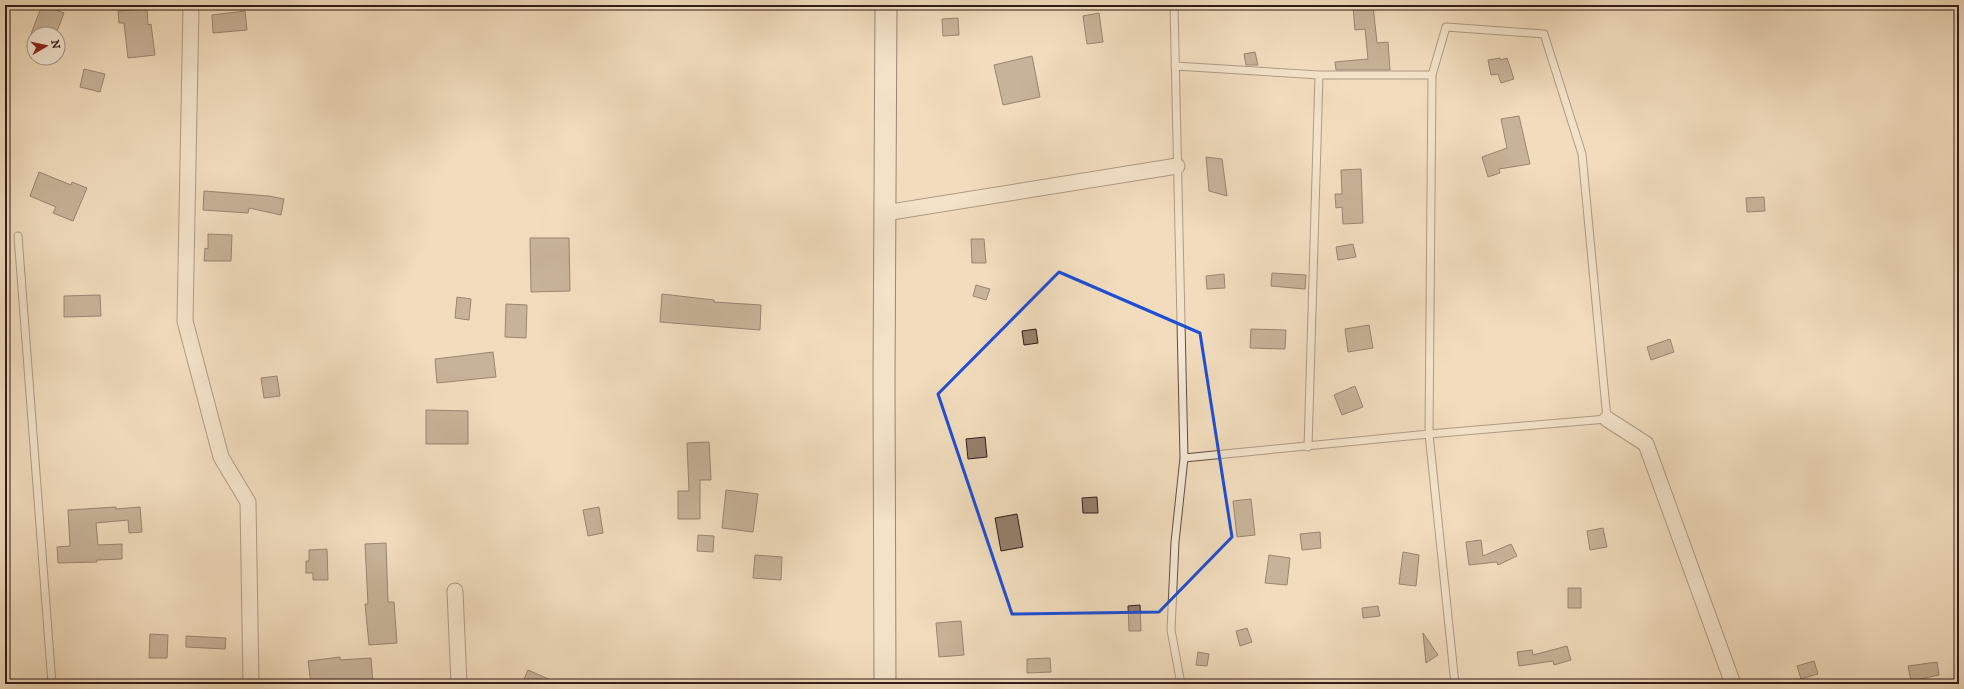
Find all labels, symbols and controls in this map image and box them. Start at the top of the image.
north arrow [26,26,66,66]
text: N [47,39,63,50]

